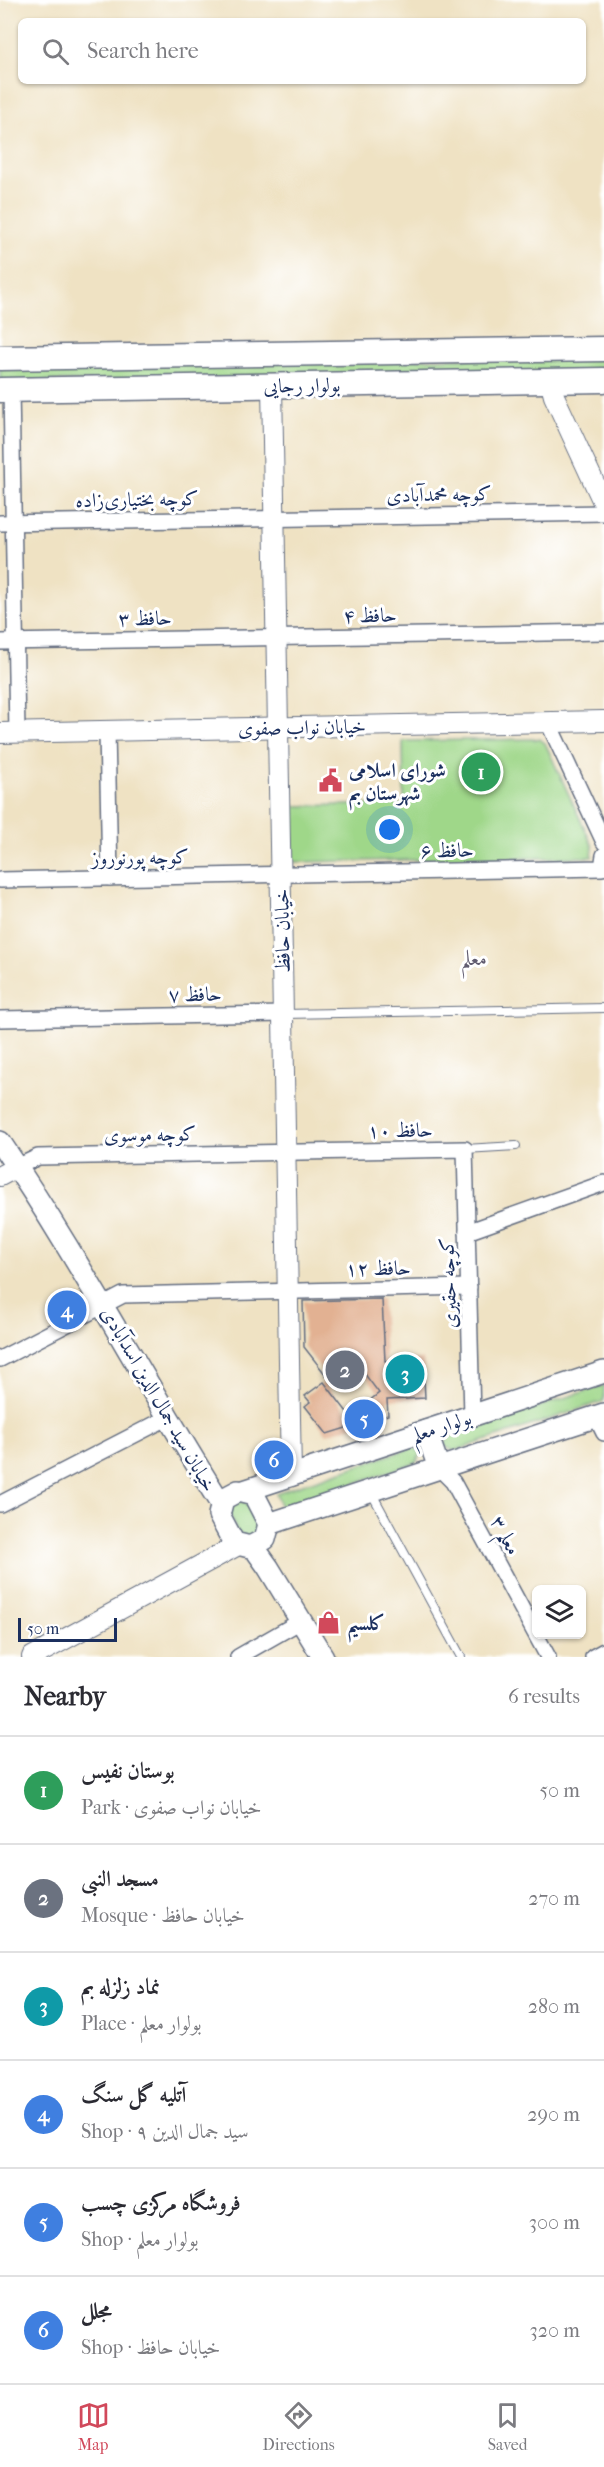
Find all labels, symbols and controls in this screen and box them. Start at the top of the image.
search box [18,18,586,84]
icon: search [39,35,72,68]
text: Search here [87,38,199,64]
street label: بولوار رجایی [263,373,341,400]
street label: کوچه محمدآبادی [386,481,492,509]
street label: کوچه بختیاری‌زاده [75,487,199,514]
street label: حافظ ۴ [343,604,397,627]
street label: حافظ ۳ [118,607,172,630]
street label: خیابان نواب صفوی [238,715,366,741]
pin: 1 [462,750,500,794]
place label: شورای اسلامی شهرستان بم [348,759,446,811]
public building icon: شورای اسلامی شهرستان بم [318,768,344,794]
your location [375,815,404,844]
street label: حافظ ۶ [420,839,474,862]
street label: کوچه پورنوروز [89,845,189,873]
street label: خیابان حافظ [270,889,295,973]
district label: معلم [461,946,487,979]
street label: حافظ ۷ [168,983,222,1006]
street label: حافظ ۱۰ [367,1118,433,1143]
street label: کوچه موسوی [104,1122,196,1149]
street label: کوچه حقیری [435,1237,464,1329]
street label: حافظ ۱۲ [345,1256,411,1281]
pin: 4 [48,1288,86,1332]
street label: خیابان سید جمال الدین اسدآبادی [96,1302,222,1496]
pin: 2 [326,1348,364,1392]
pin: 3 [386,1352,424,1396]
pin: 5 [344,1396,384,1442]
street label: بولوار معلم [408,1406,477,1456]
pin: 6 [254,1438,294,1482]
street label: معلم ۳ [478,1512,525,1563]
map controls [532,1585,586,1639]
button: layers [532,1585,586,1639]
shop icon: کلسیم [316,1610,342,1636]
place label: کلسیم [347,1612,385,1643]
scale bar [18,1615,117,1642]
text: 50 m [27,1619,59,1638]
text: Nearby [24,1681,106,1712]
text: 6 results [508,1685,580,1708]
text: بوستان نفیس [81,1758,175,1784]
text: 1 [40,1779,47,1802]
text: 50 m [539,1779,580,1802]
text: Park · خیابان نواب صفوی [81,1796,262,1819]
text: مسجد النبی [81,1866,159,1892]
text: 2 [38,1887,49,1910]
text: 270 m [528,1887,580,1910]
text: Mosque · خیابان حافظ [81,1904,245,1927]
text: نماد زلزله بم [81,1974,160,2000]
text: 3 [39,1995,48,2018]
text: 280 m [528,1995,580,2018]
text: Place · بولوار معلم [81,2012,202,2035]
text: آتلیه گل سنگ [81,2082,186,2108]
text: 4 [38,2103,49,2126]
text: 290 m [527,2103,580,2126]
text: Shop · سید جمال الدین ۹ [81,2120,249,2143]
text: فروشگاه مرکزی چسب [81,2190,241,2216]
text: 5 [39,2211,48,2234]
text: 300 m [529,2211,580,2234]
text: Shop · بولوار معلم [81,2228,199,2251]
text: مجلل [81,2298,112,2324]
text: 6 [38,2319,49,2342]
text: 320 m [530,2319,580,2342]
text: Shop · خیابان حافظ [81,2336,220,2359]
tab: Map [77,2399,110,2454]
tab: Directions [263,2399,335,2454]
tab: Saved [488,2399,527,2454]

